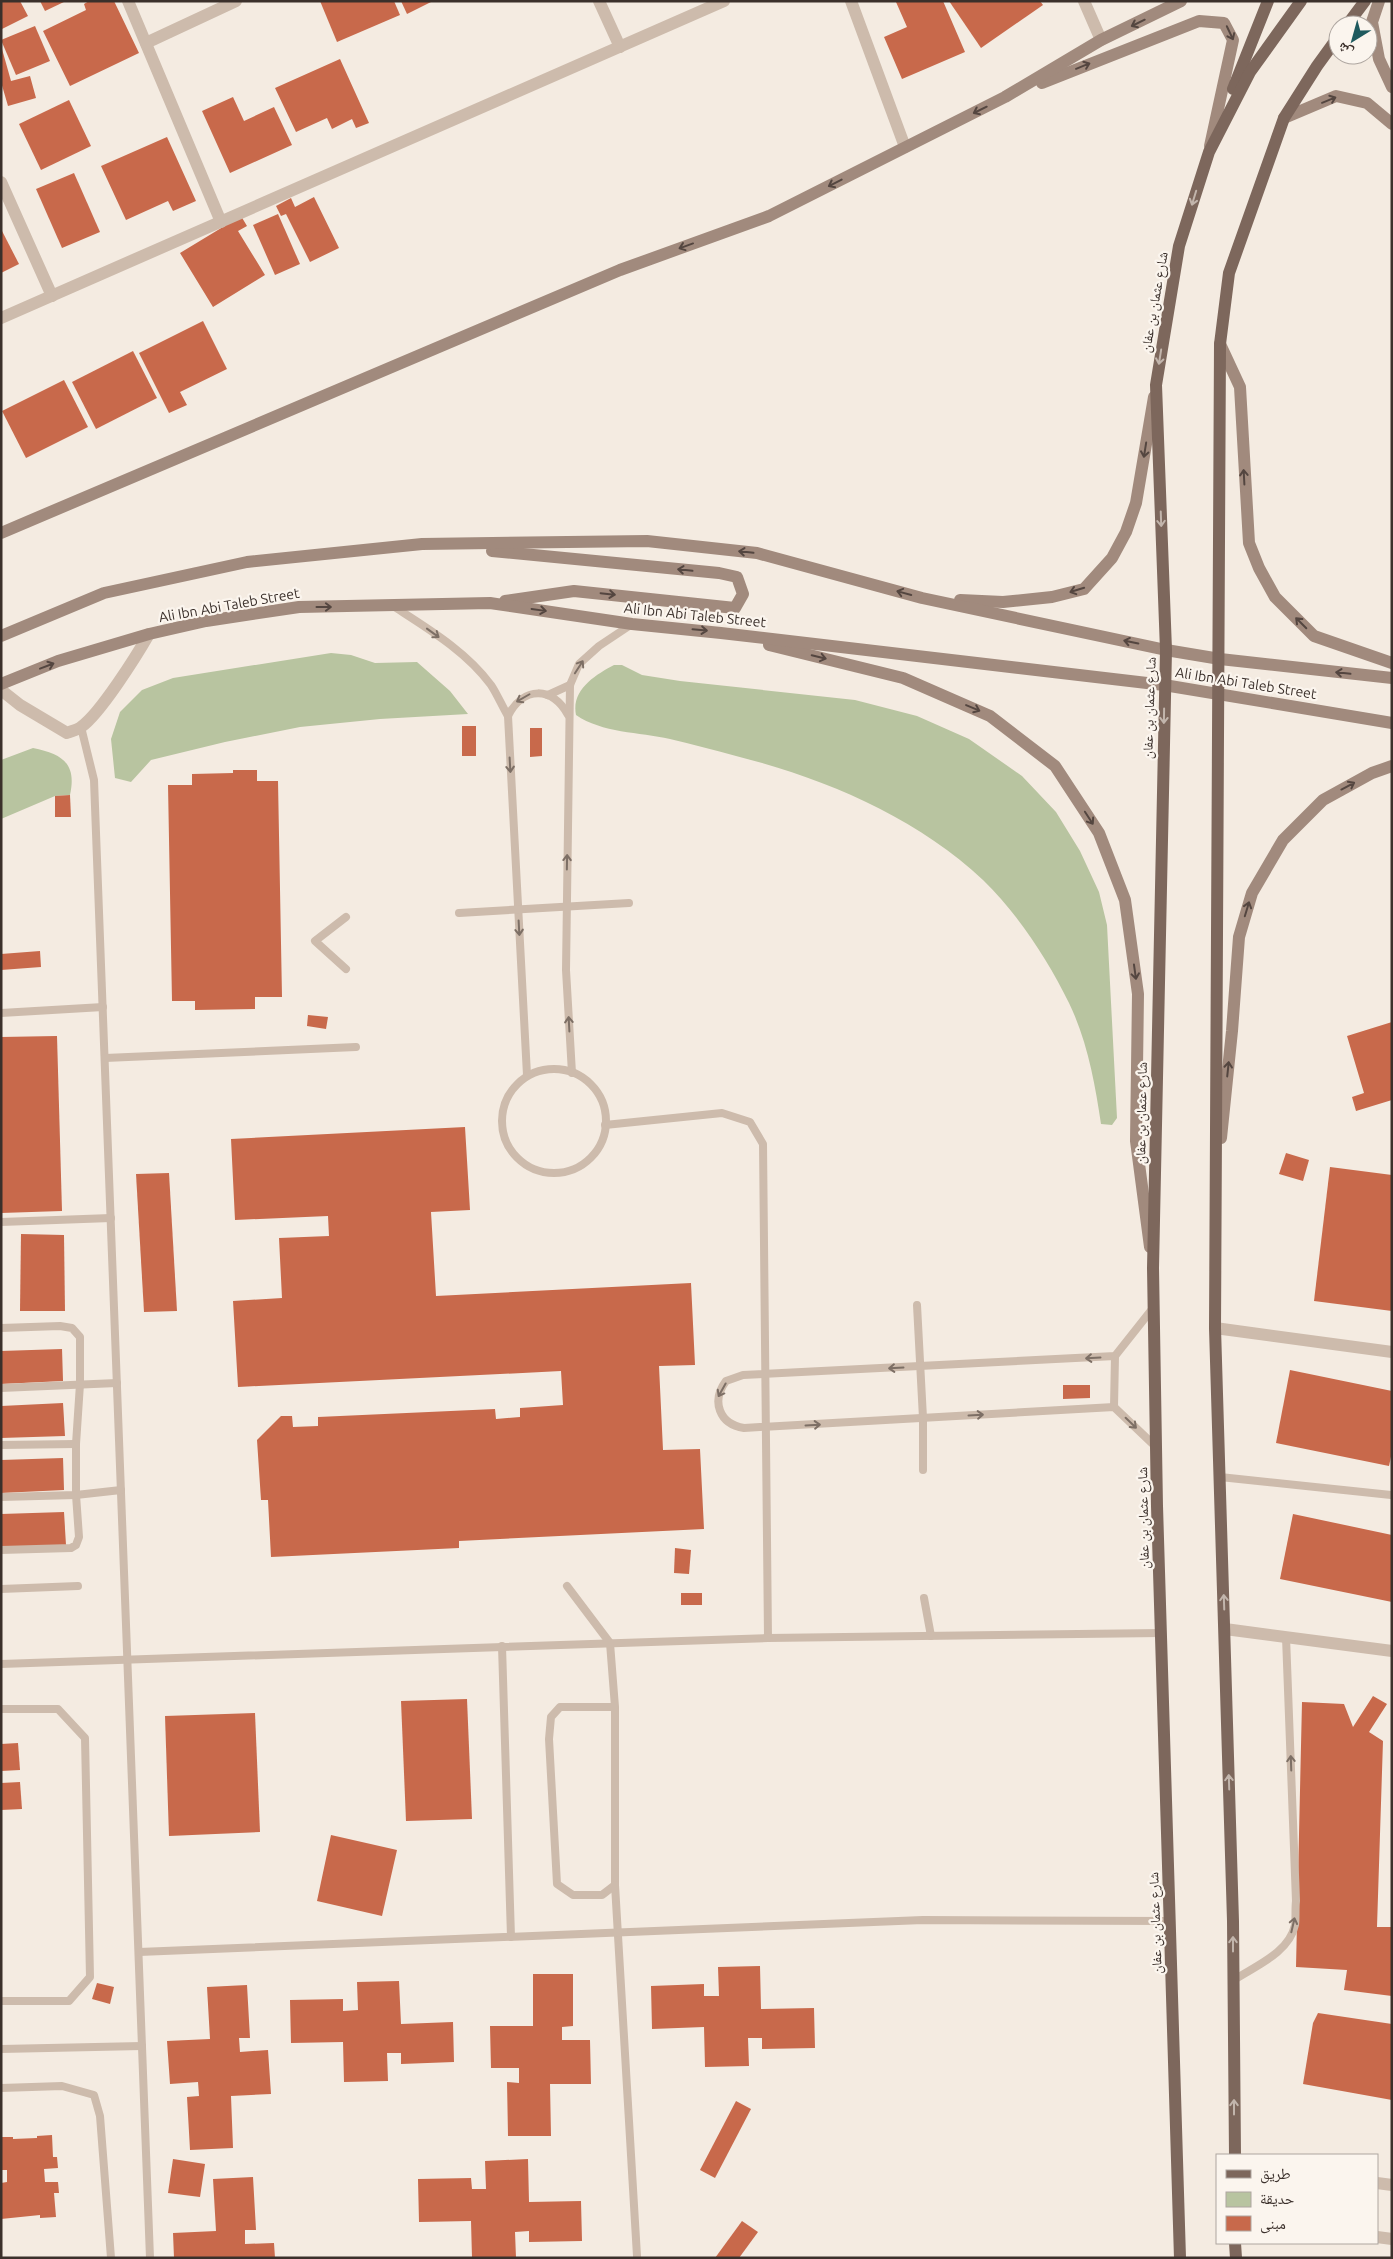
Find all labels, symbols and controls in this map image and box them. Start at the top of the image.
north arrow [1328,15,1378,65]
one-way arrow [1130,18,1145,28]
one-way arrow [1225,25,1235,40]
text: ش [1334,39,1357,61]
one-way arrow [1075,61,1090,71]
one-way arrow [1321,94,1336,104]
one-way arrow [973,106,988,115]
one-way arrow [828,179,843,188]
one-way arrow [1189,190,1198,206]
one-way arrow [679,242,694,251]
street label: شارع عثمان بن عفان [1137,250,1173,354]
one-way arrow [1155,349,1165,365]
one-way arrow [1139,442,1149,458]
one-way arrow [1240,469,1249,485]
one-way arrow [1156,510,1166,527]
one-way arrow [739,547,755,557]
one-way arrow [677,565,693,575]
street label: Ali Ibn Abi Taleb Street [157,585,301,625]
one-way arrow [1070,586,1085,595]
one-way arrow [896,588,912,597]
one-way arrow [600,589,616,599]
street label: Ali Ibn Abi Taleb Street [623,600,767,630]
one-way arrow [316,602,332,612]
one-way arrow [530,606,546,616]
one-way arrow [1295,617,1307,629]
one-way arrow [691,626,707,635]
one-way arrow [426,628,440,638]
one-way arrow [1123,637,1139,647]
one-way arrow [811,653,827,662]
street label: شارع عثمان بن عفان [1139,657,1161,759]
one-way arrow [574,660,584,674]
one-way arrow [38,661,54,670]
street label: Ali Ibn Abi Taleb Street [1174,664,1318,702]
one-way arrow [1336,668,1352,678]
one-way arrow [516,694,530,704]
one-way arrow [965,704,980,714]
one-way arrow [1159,708,1169,724]
one-way arrow [506,757,515,773]
one-way arrow [1340,781,1355,791]
one-way arrow [1084,810,1094,824]
one-way arrow [563,854,572,870]
one-way arrow [1243,901,1253,917]
one-way arrow [514,919,524,935]
one-way arrow [1130,963,1140,979]
one-way arrow [565,1017,574,1033]
street label: شارع عثمان بن عفان [1132,1062,1152,1164]
one-way arrow [1223,1062,1233,1078]
one-way arrow [1086,1353,1102,1362]
one-way arrow [888,1364,904,1373]
one-way arrow [717,1382,727,1397]
one-way arrow [967,1410,983,1419]
one-way arrow [1125,1417,1137,1430]
one-way arrow [805,1420,821,1429]
street label: شارع عثمان بن عفان [1134,1467,1154,1569]
one-way arrow [1219,1594,1229,1610]
one-way arrow [1287,1756,1296,1772]
one-way arrow [1225,1774,1234,1790]
street label: شارع عثمان بن عفان [1145,1872,1167,1974]
one-way arrow [1289,1918,1298,1934]
one-way arrow [1228,1936,1238,1952]
one-way arrow [1230,2099,1239,2115]
legend [1216,2154,1378,2244]
text: طريق [1260,2165,1291,2184]
text: حديقة [1260,2190,1295,2207]
text: مبنى [1260,2215,1286,2234]

